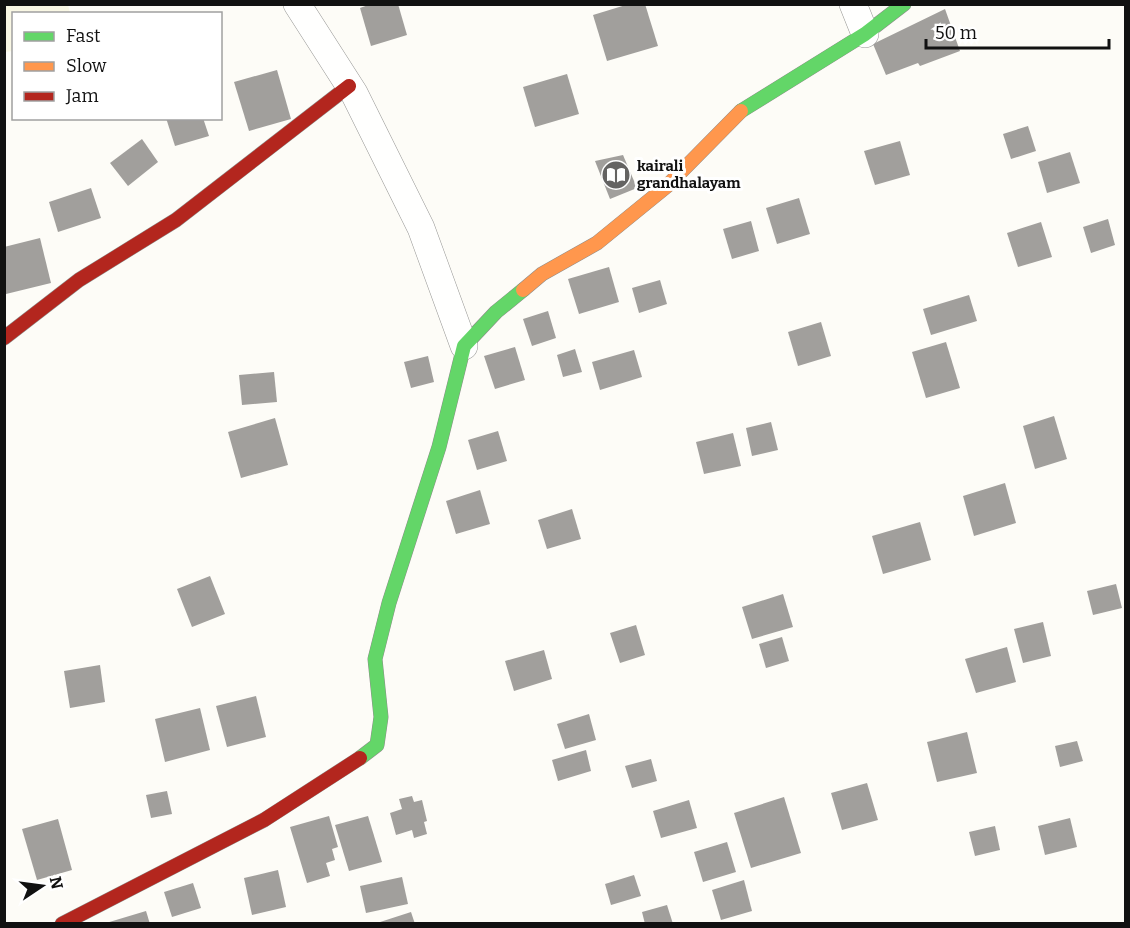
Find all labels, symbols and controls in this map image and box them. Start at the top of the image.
legend [12,12,222,120]
scale bar [926,12,1109,50]
text: 50 m [935,22,977,44]
text: Fast [66,25,101,47]
text: Slow [66,55,107,77]
text: Jam [65,85,99,107]
place label: kairali grandhalayam [637,157,741,192]
library icon: kairali grandhalayam [600,159,632,191]
north arrow [12,856,72,916]
text: N [45,875,67,891]

